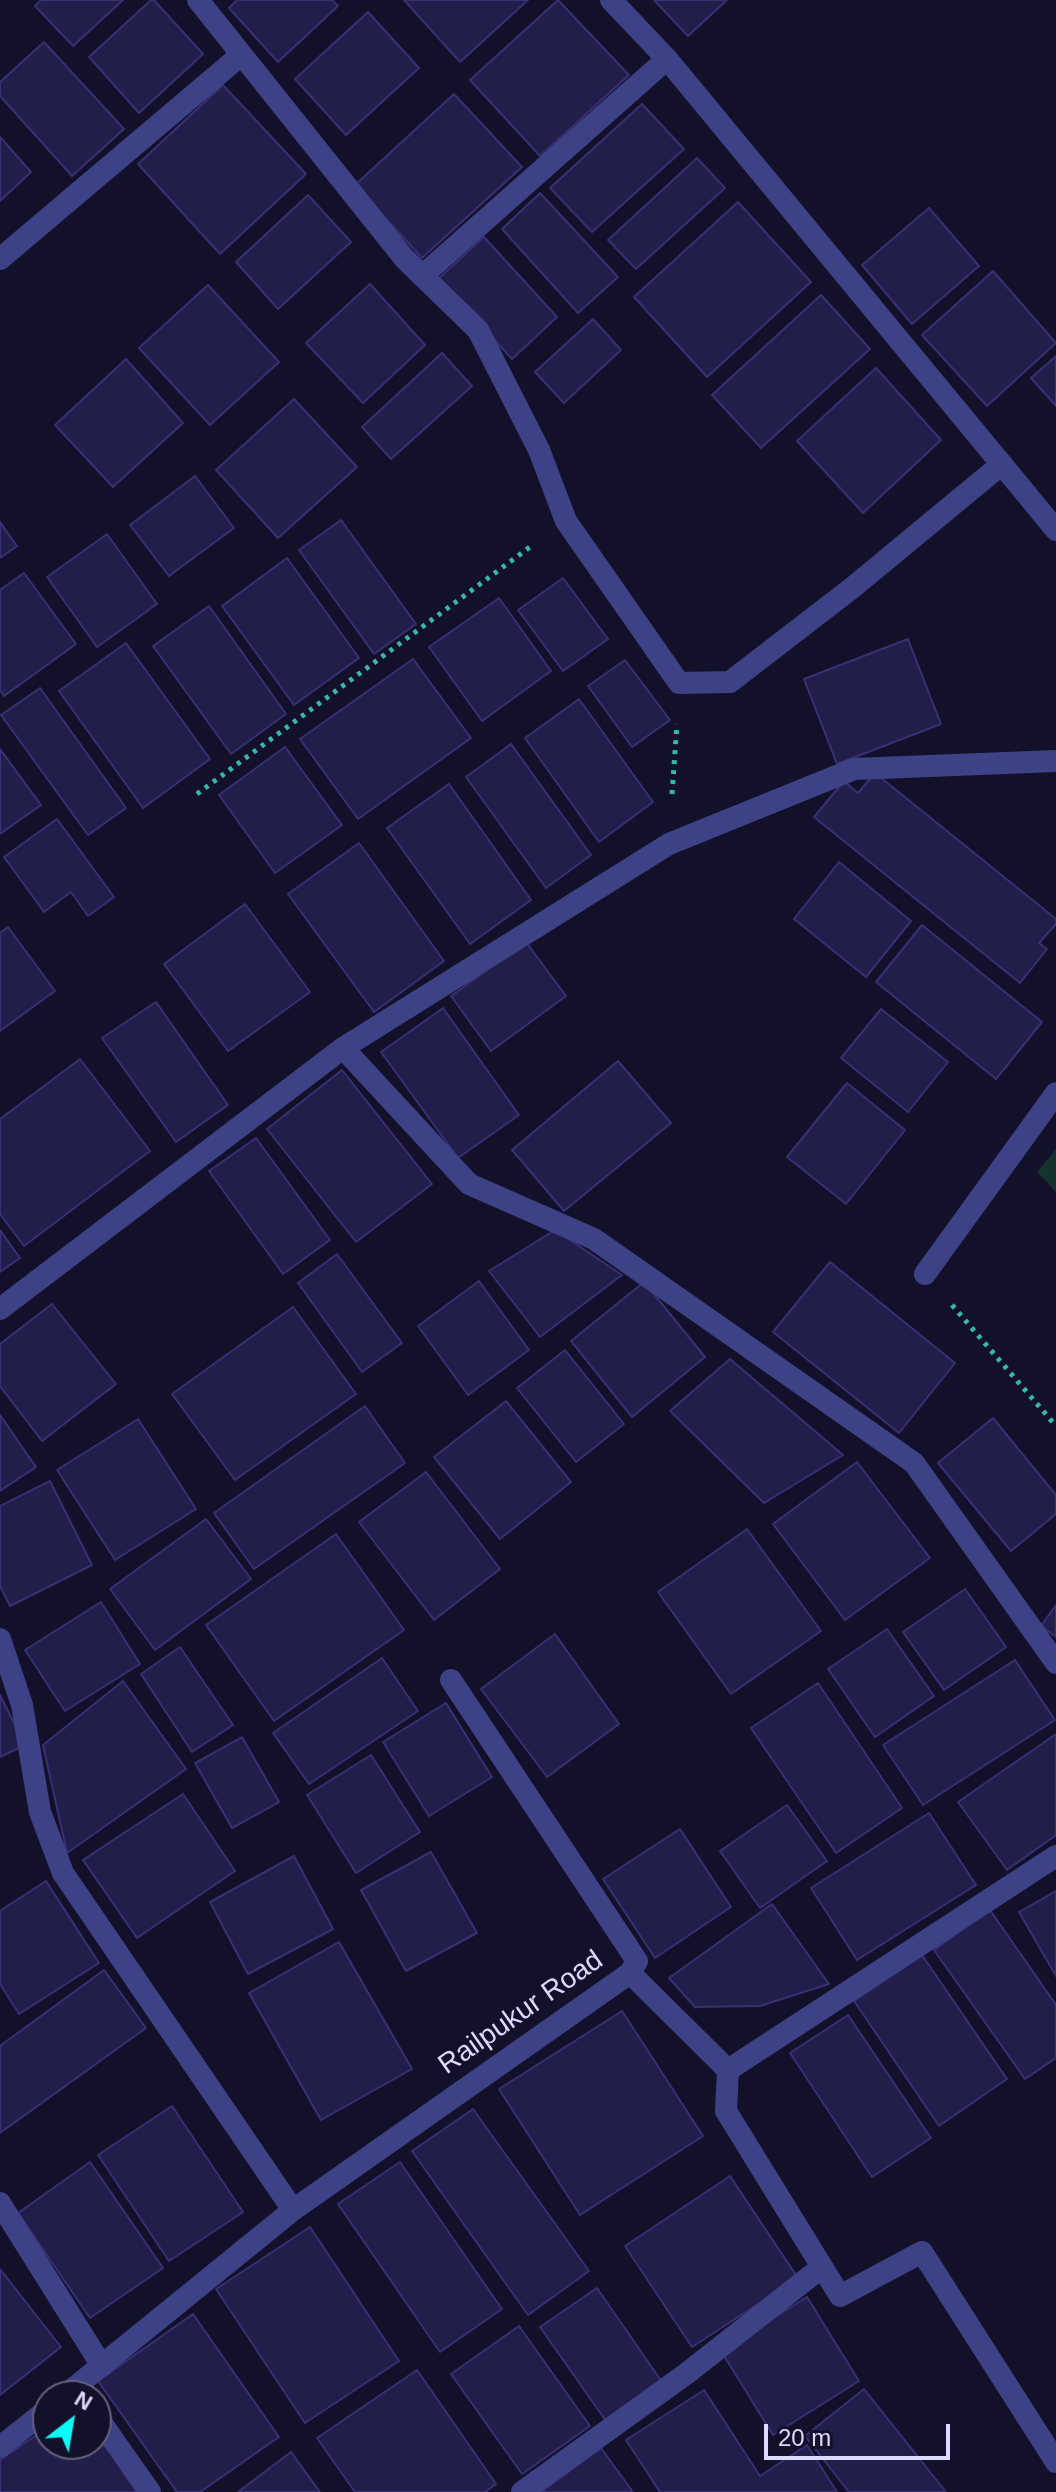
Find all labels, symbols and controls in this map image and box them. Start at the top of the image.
street label: Railpukur Road [432,1944,610,2082]
north arrow [32,2380,112,2460]
text: N [70,2386,97,2416]
scale bar [768,2408,954,2458]
text: 20 m [778,2424,831,2451]

